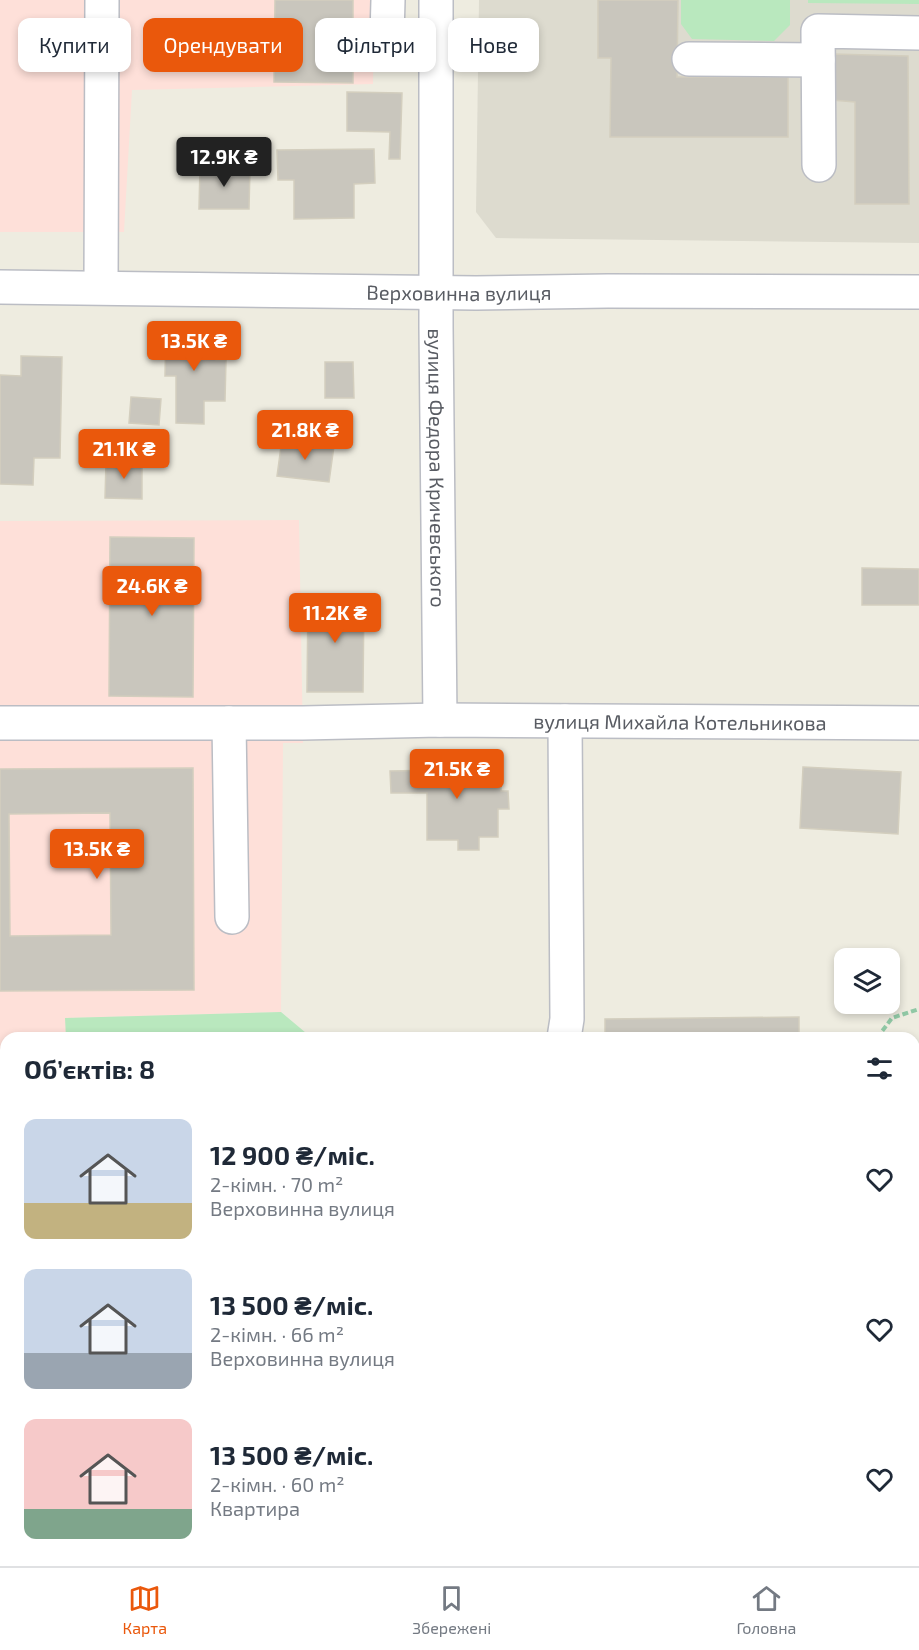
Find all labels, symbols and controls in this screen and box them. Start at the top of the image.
chip: Купити [18,18,131,72]
chip: Орендувати [143,18,303,72]
chip: Фільтри [315,18,436,72]
chip: Нове [448,18,539,72]
pin: 12.9K ₴ [169,137,279,188]
text: 12.9K ₴ [190,144,258,168]
street label: Верховинна вулиця [366,280,552,306]
pin: 13.5K ₴ [139,321,249,372]
text: 13.5K ₴ [161,328,227,352]
street label: вулиця Федора Кричевського [423,328,451,608]
pin: 21.8K ₴ [250,410,360,461]
text: 21.8K ₴ [271,417,339,441]
pin: 21.1K ₴ [69,429,179,480]
text: 21.1K ₴ [92,436,156,460]
pin: 24.6K ₴ [97,566,207,617]
text: 24.6K ₴ [116,573,188,597]
pin: 11.2K ₴ [280,593,390,644]
text: 11.2K ₴ [303,600,367,624]
street label: вулиця Михайла Котельникова [533,709,827,734]
pin: 21.5K ₴ [402,749,512,800]
text: 21.5K ₴ [424,756,490,780]
pin: 13.5K ₴ [42,829,152,880]
text: 13.5K ₴ [64,836,130,860]
map controls [834,948,900,1014]
button: layers [834,948,900,1014]
icon: filters [863,1052,896,1085]
text: Об’єктів: 8 [24,1053,155,1084]
text: 12 900 ₴/міс. [210,1139,375,1170]
icon: home [72,1143,144,1215]
icon: heart [863,1163,896,1196]
text: 2-кімн. · 70 m² [210,1172,343,1196]
text: Верховинна вулиця [210,1196,395,1220]
text: 13 500 ₴/міс. [210,1289,373,1320]
icon: home [72,1293,144,1365]
icon: heart [863,1313,896,1346]
text: 2-кімн. · 66 m² [210,1322,344,1346]
text: Верховинна вулиця [210,1346,395,1370]
text: 13 500 ₴/міс. [210,1439,373,1470]
icon: home [72,1443,144,1515]
icon: heart [863,1463,896,1496]
text: 2-кімн. · 60 m² [210,1472,345,1496]
text: Квартира [210,1496,300,1520]
tab: Карта [123,1582,167,1637]
tab: Збережені [412,1582,491,1637]
tab: Головна [736,1582,796,1637]

